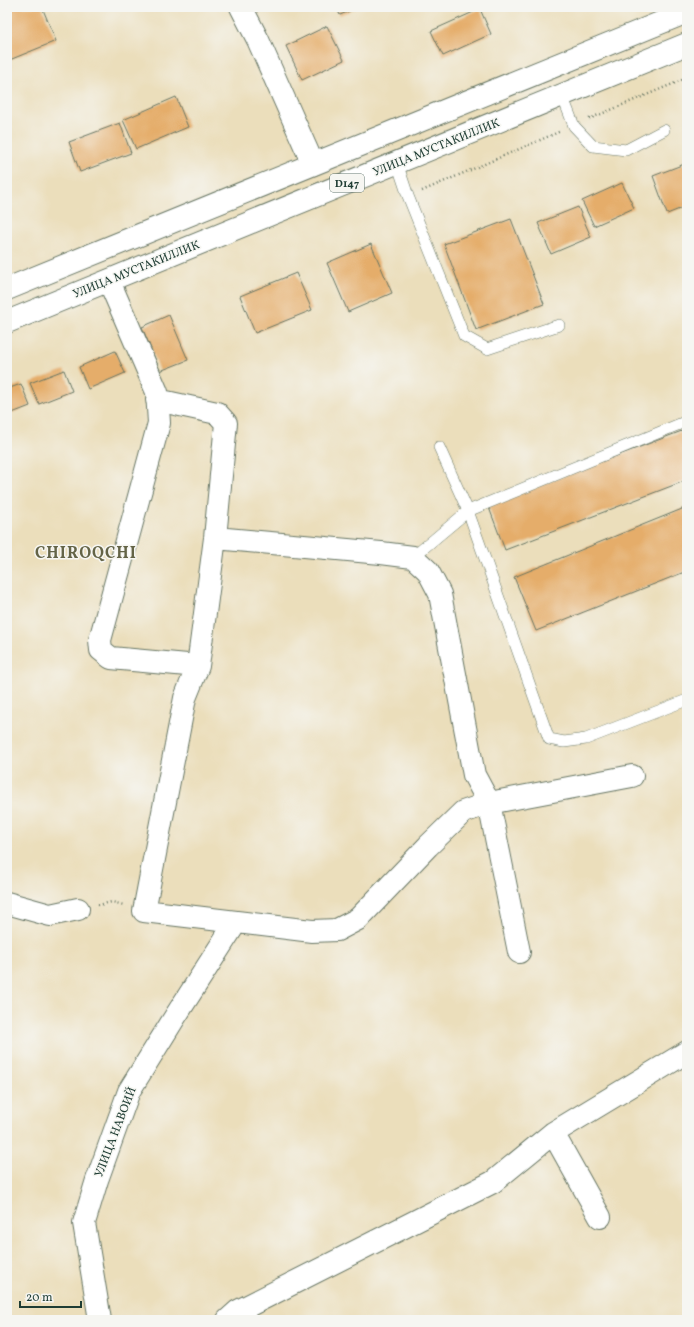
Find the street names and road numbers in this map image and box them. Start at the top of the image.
street label: УЛИЦА МУСТАКИЛЛИК [371,115,502,181]
road number: D147 [330,174,364,192]
street label: УЛИЦА МУСТАКИЛЛИК [71,237,202,303]
street label: УЛИЦА НАВОИЙ [90,1084,141,1180]

